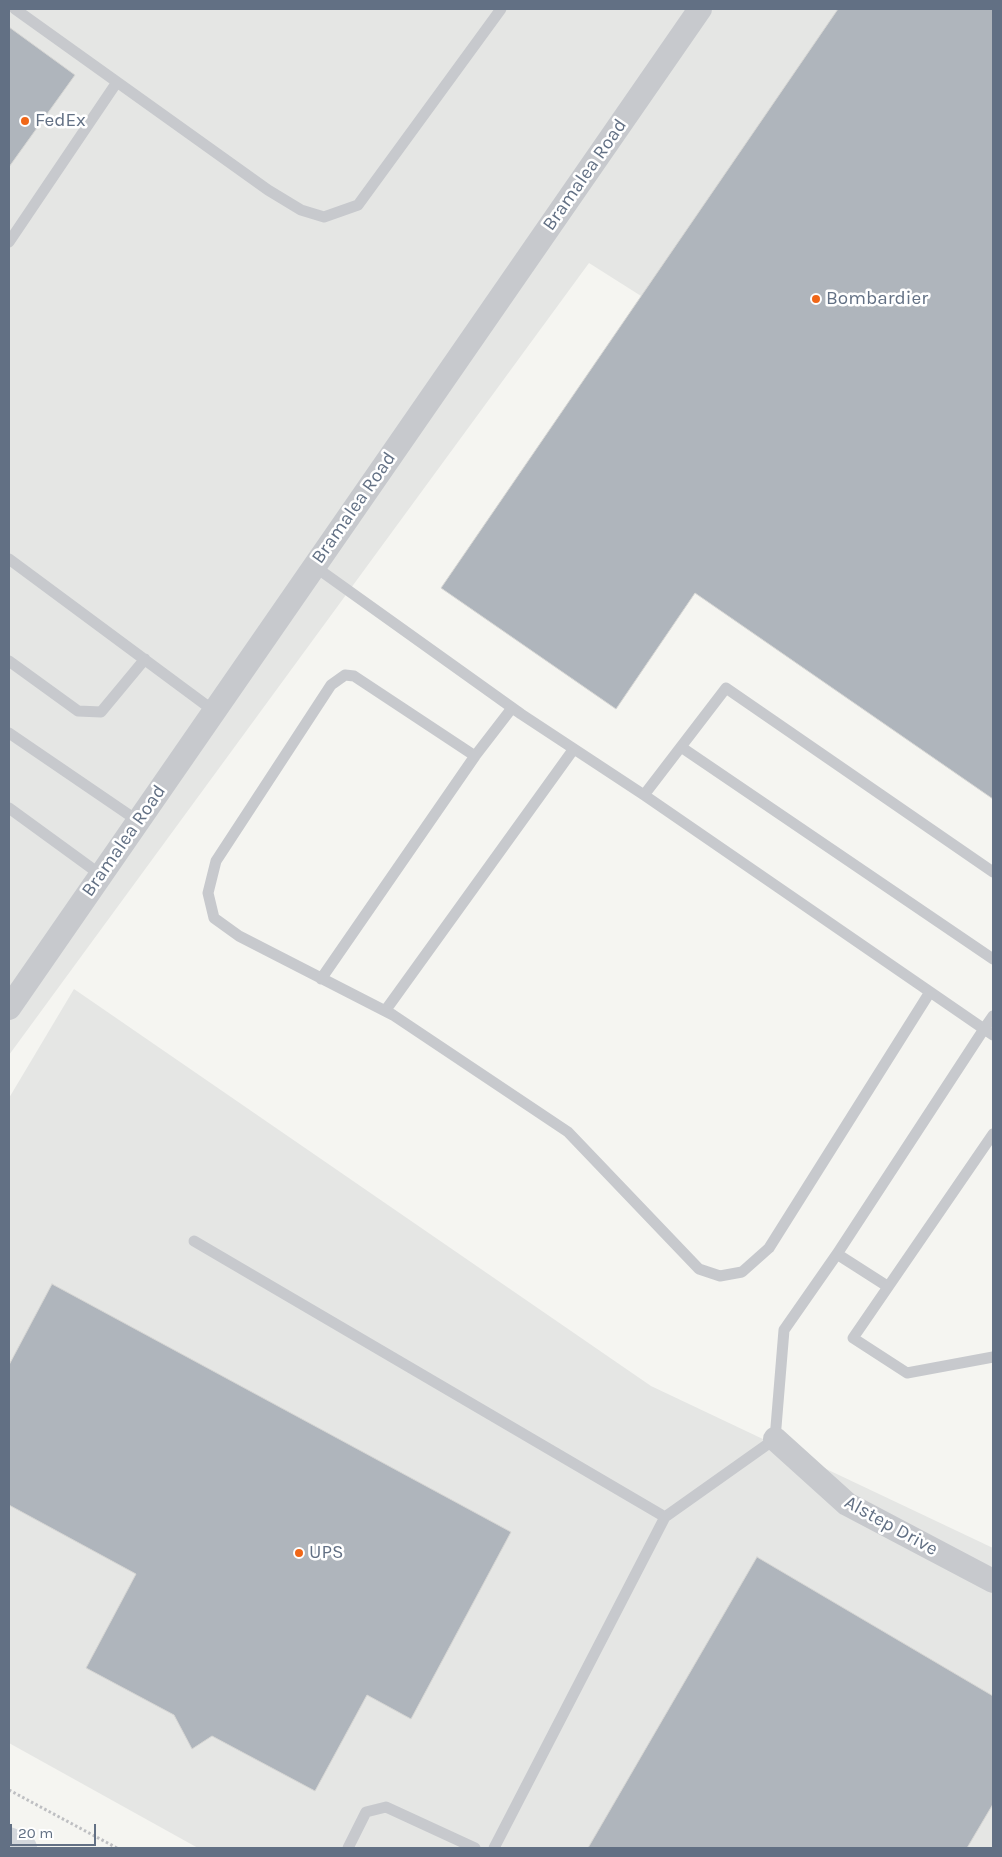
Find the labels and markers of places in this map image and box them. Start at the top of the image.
place label: FedEx [35,110,86,132]
marker: FedEx [19,115,31,127]
place label: Bombardier [826,288,928,310]
marker: Bombardier [810,293,822,305]
place label: UPS [309,1542,343,1564]
marker: UPS [293,1547,305,1559]

